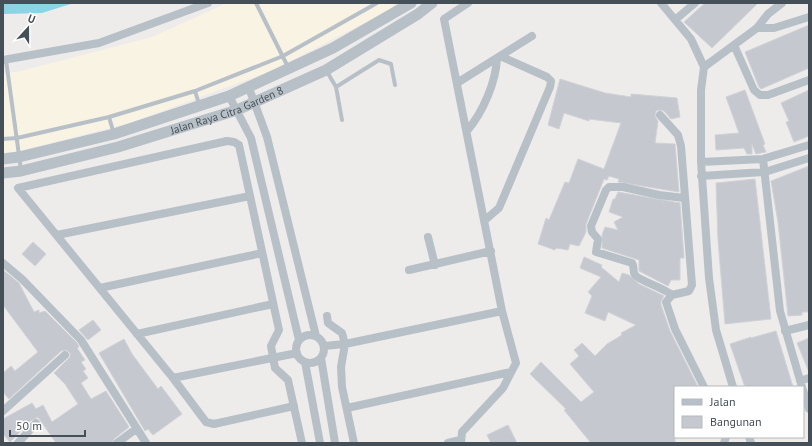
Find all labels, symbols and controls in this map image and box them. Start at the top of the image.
north arrow [8,8,48,48]
text: U [26,11,37,26]
street label: Jalan Raya Citra Garden 8 [168,83,285,138]
legend [674,386,804,438]
text: Jalan [709,394,735,409]
scale bar [10,412,85,438]
text: Bangunan [710,414,762,429]
text: 50 m [16,418,42,433]

